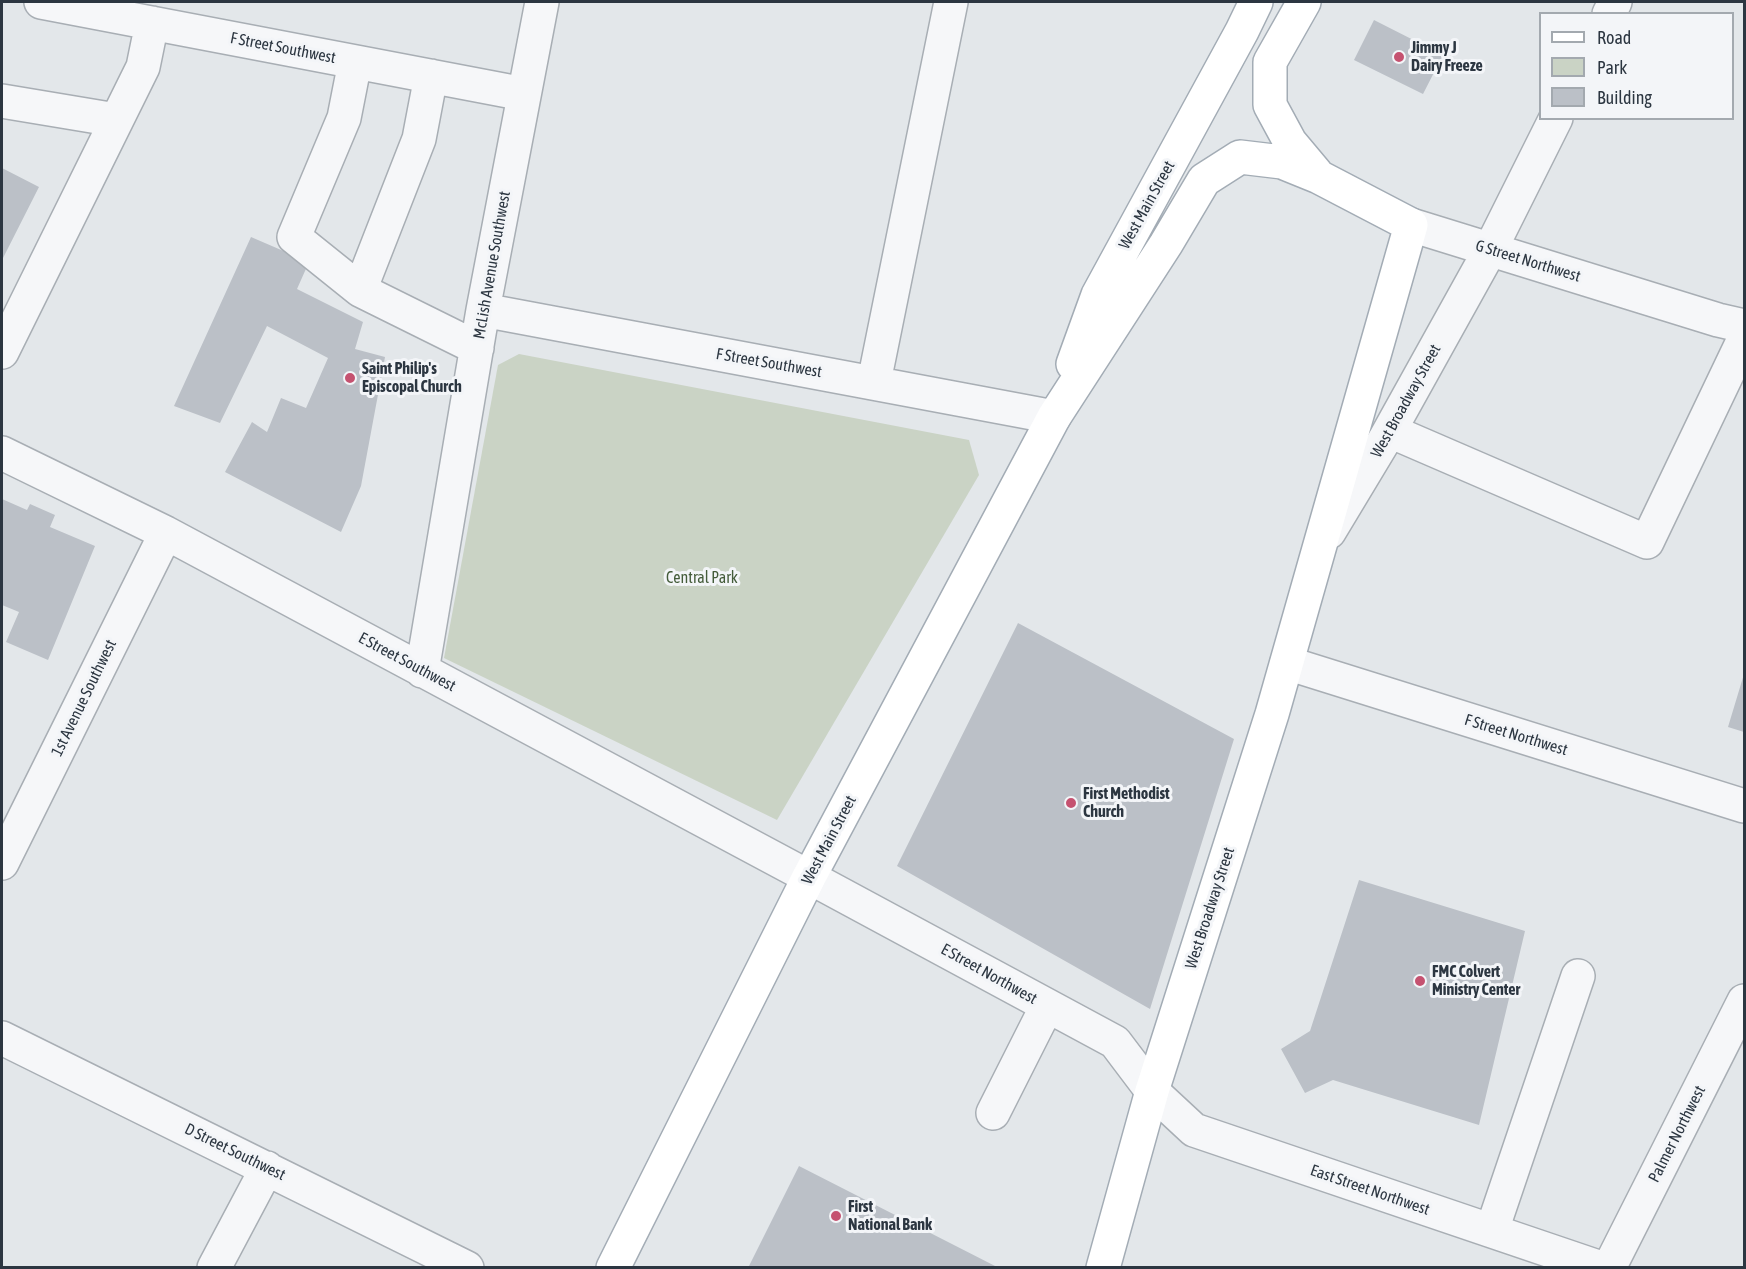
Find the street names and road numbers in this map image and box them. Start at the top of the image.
street label: F Street Southwest [229,28,337,68]
street label: West Main Street [1115,158,1179,252]
street label: McLish Avenue Southwest [470,190,514,340]
street label: G Street Northwest [1473,236,1583,286]
street label: West Broadway Street [1367,341,1445,461]
street label: F Street Southwest [715,344,823,382]
street label: E Street Southwest [355,628,459,696]
street label: 1st Avenue Southwest [47,636,121,760]
street label: F Street Northwest [1462,710,1570,760]
street label: West Main Street [798,792,860,888]
street label: West Broadway Street [1181,845,1239,971]
street label: E Street Northwest [938,940,1040,1008]
street label: Palmer Northwest [1644,1083,1710,1185]
street label: D Street Southwest [181,1119,289,1185]
street label: East Street Northwest [1308,1161,1432,1219]

